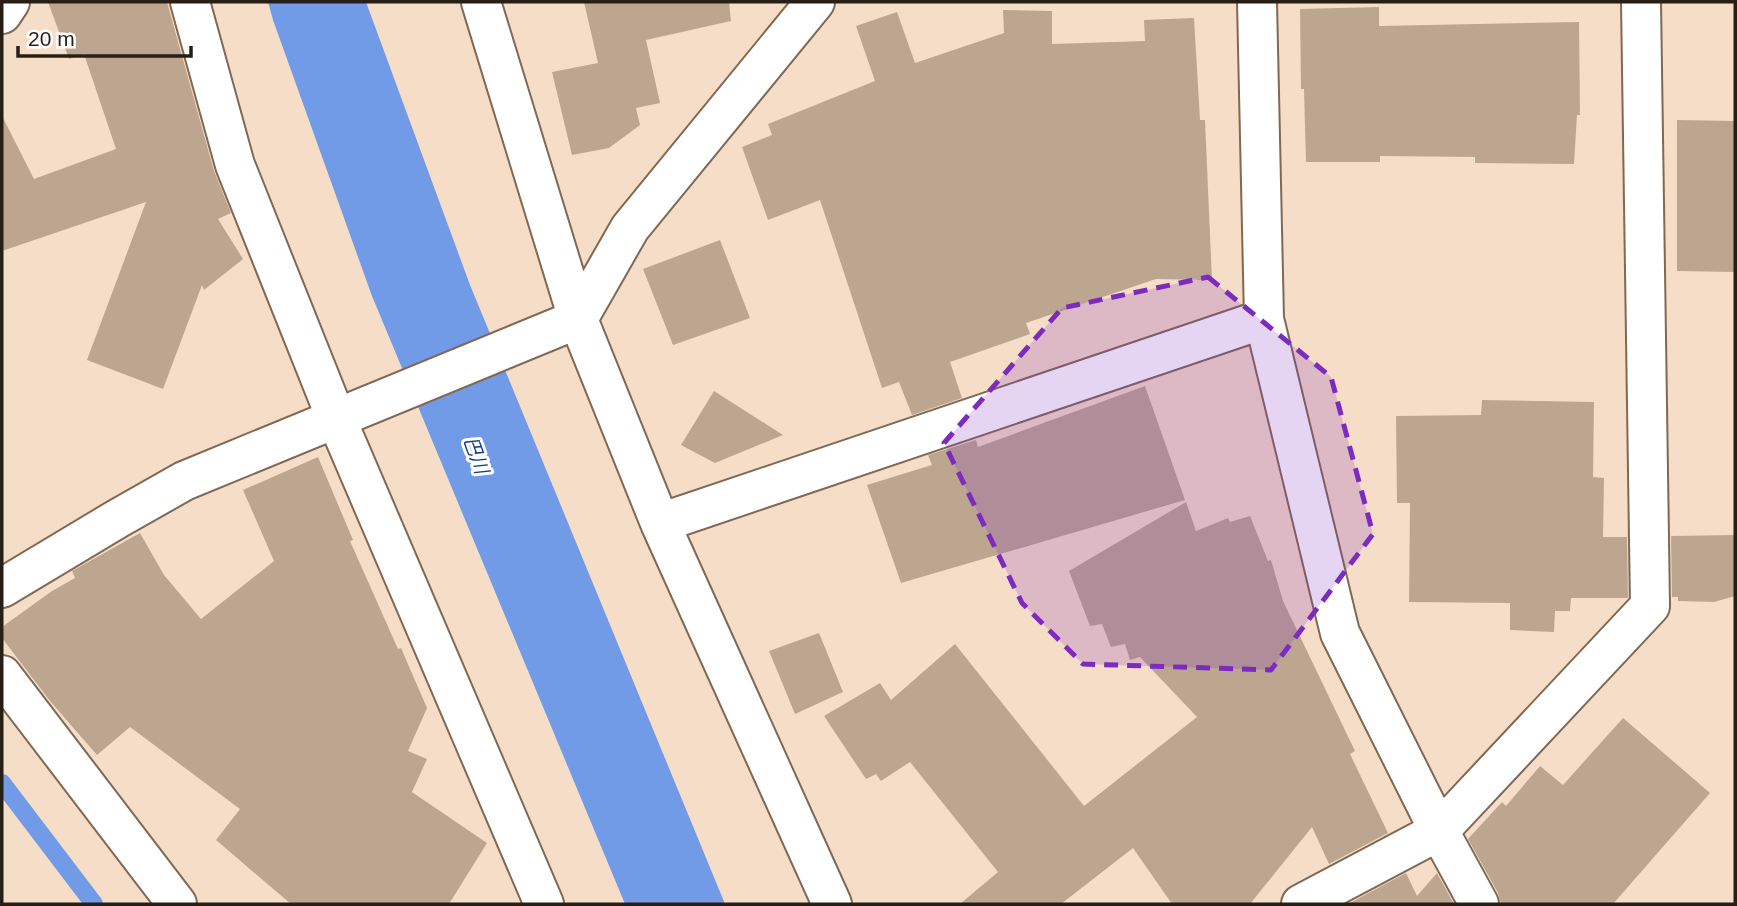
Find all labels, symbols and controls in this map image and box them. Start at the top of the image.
scale bar [18,14,191,58]
text: 20 m [28,27,75,50]
water label: 巴川 [460,434,493,478]

